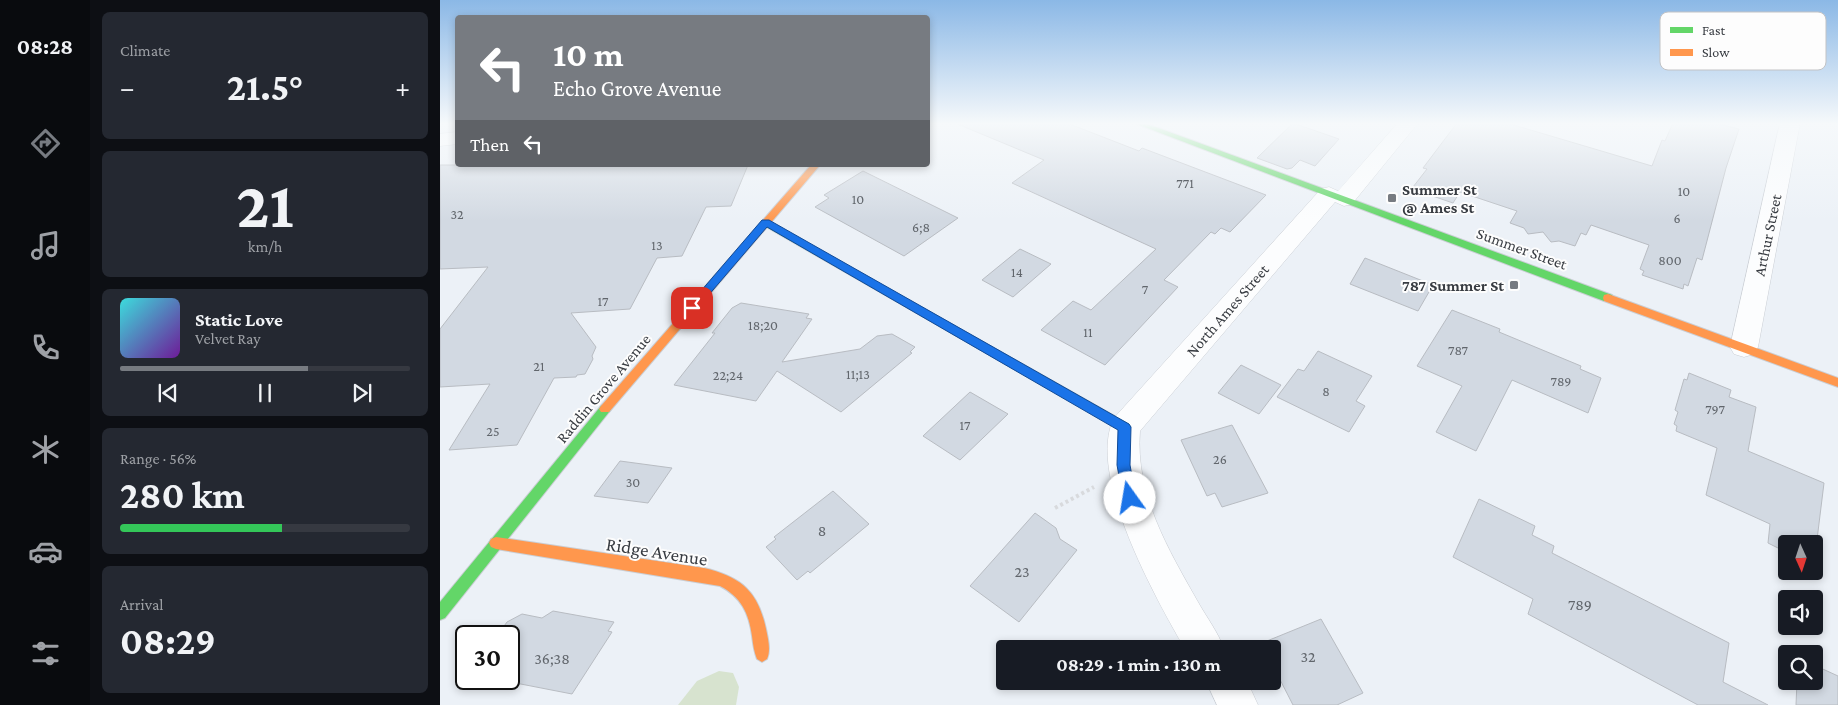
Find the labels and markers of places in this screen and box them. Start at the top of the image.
place label: Summer St @ Ames St [1402,181,1477,216]
marker: Summer St @ Ames St [1386,192,1398,204]
place label: 787 Summer St [1402,277,1504,294]
marker: 787 Summer St [1508,279,1520,291]
pin [671,287,713,329]

